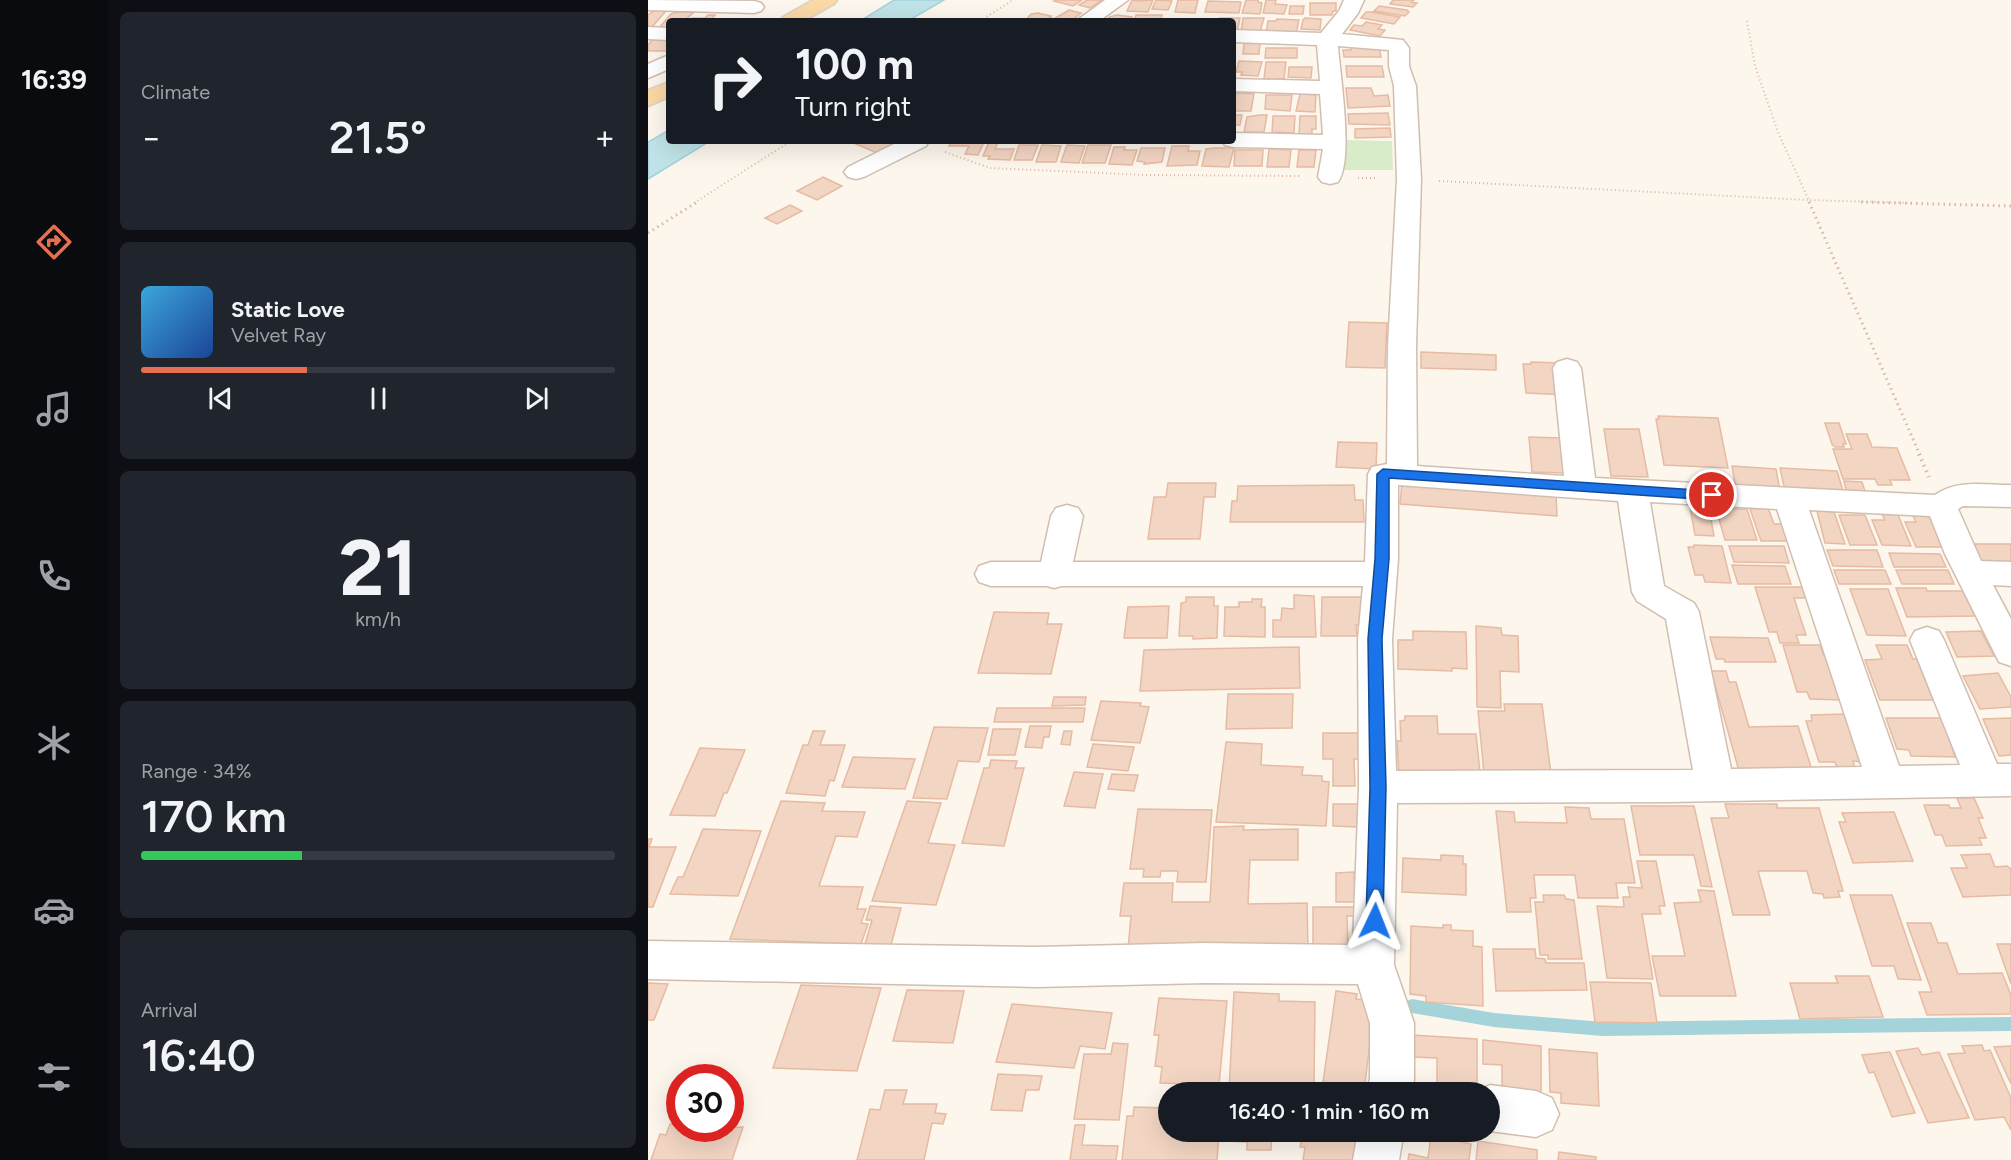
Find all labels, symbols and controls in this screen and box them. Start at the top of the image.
text: 100 m [795,39,914,90]
icon: right [696,42,774,120]
text: 16:39 [21,63,87,96]
text: Climate [141,80,210,104]
text: Turn right [795,90,911,123]
text: 21.5° [329,110,427,164]
text: − [141,118,162,157]
text: + [594,118,615,157]
icon: directions [33,221,75,263]
text: Static Love [231,296,345,323]
text: Velvet Ray [231,323,326,347]
icon: previous [204,382,237,415]
icon: pause [362,382,395,415]
icon: next [520,382,553,415]
icon: music [33,388,75,430]
pin [1686,469,1737,520]
icon: arrive [1695,478,1728,511]
text: 21 [339,521,417,615]
icon: phone [33,555,75,597]
text: km/h [355,607,401,631]
icon: climate [33,722,75,764]
text: Range · 34% [141,759,252,783]
text: 170 km [141,789,287,843]
icon: car [33,889,75,931]
position arrow [1343,889,1407,953]
text: Arrival [141,998,197,1022]
text: 16:40 [141,1028,256,1082]
icon: filters [33,1056,75,1098]
speed limit sign: 30 [666,1064,744,1142]
text: 16:40 · 1 min · 160 m [1229,1098,1429,1125]

